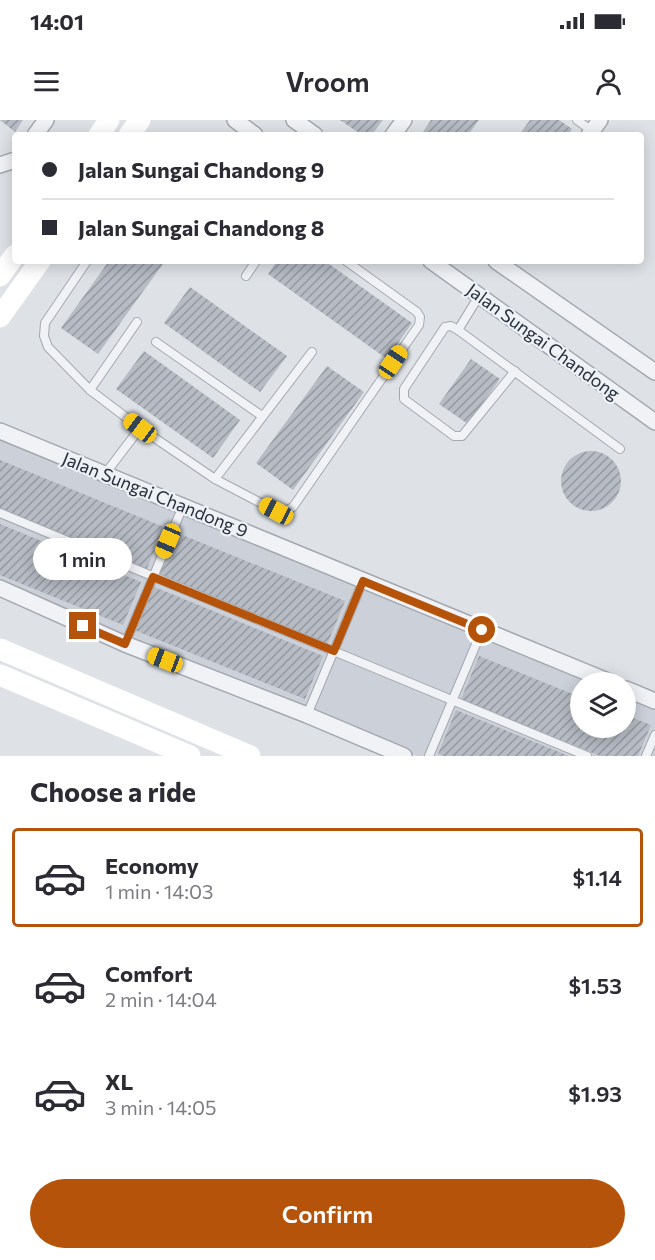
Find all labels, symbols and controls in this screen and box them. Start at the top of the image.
text: 14:01 [30,8,84,35]
icon: menu [30,65,63,98]
text: Vroom [285,65,370,98]
icon: person [592,65,625,98]
text: Jalan Sungai Chandong 9 [78,156,324,183]
text: Jalan Sungai Chandong 8 [78,214,324,241]
street label: Jalan Sungai Chandong [463,278,625,404]
car [375,342,411,382]
car [120,410,160,446]
street label: Jalan Sungai Chandong 9 [59,447,251,541]
car [256,495,296,527]
car [153,521,183,561]
callout: 1 min [34,539,132,581]
text: 1 min [59,547,106,571]
route end [69,612,96,639]
route start [468,616,495,643]
car [145,645,185,675]
map controls [570,672,636,738]
button: layers [570,672,636,738]
text: Choose a ride [30,775,196,808]
icon: car [33,851,87,905]
text: Economy [105,852,199,879]
text: $1.14 [573,864,622,891]
text: 1 min · 14:03 [105,879,214,903]
icon: car [33,959,87,1013]
text: Comfort [105,960,193,987]
text: $1.53 [569,972,622,999]
text: 2 min · 14:04 [105,987,217,1011]
icon: car [33,1067,87,1121]
text: XL [105,1068,133,1095]
text: $1.93 [568,1080,622,1107]
text: 3 min · 14:05 [105,1095,216,1119]
button: Confirm [30,1179,625,1248]

